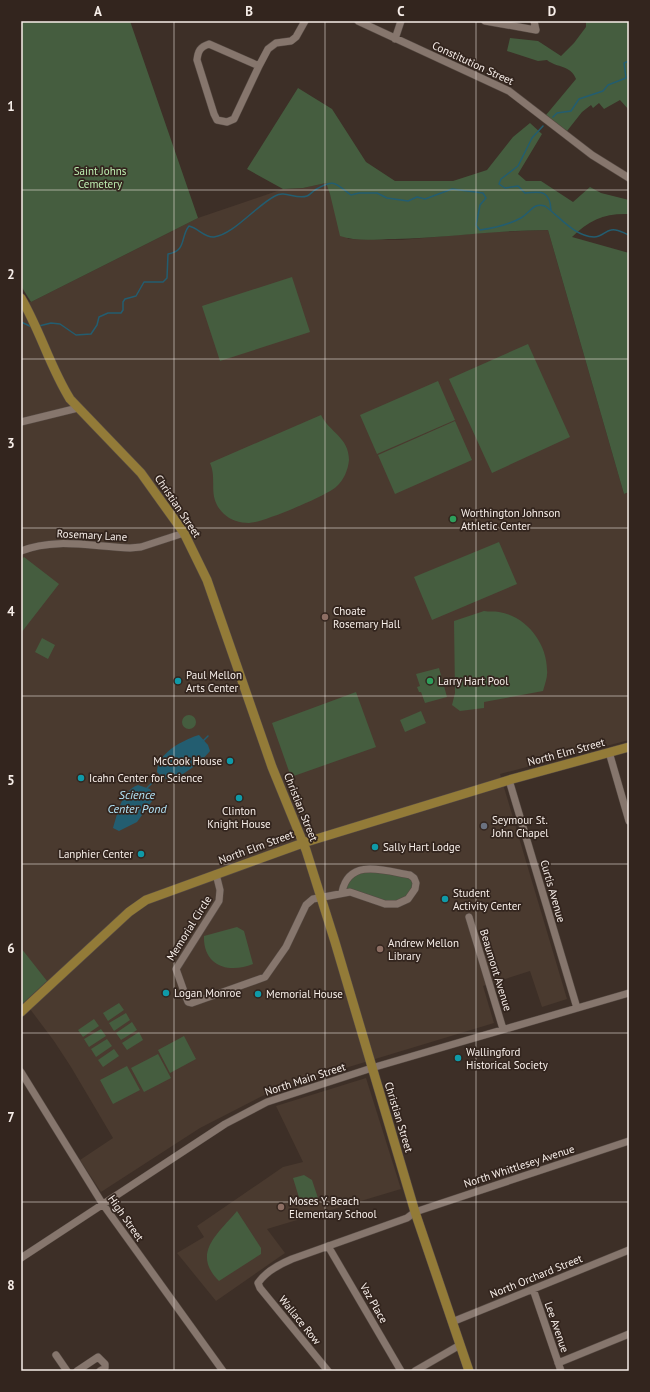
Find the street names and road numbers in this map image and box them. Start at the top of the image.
street label: Constitution Street [430,38,516,88]
street label: Christian Street [152,472,204,540]
street label: Rosemary Lane [56,526,128,544]
street label: North Elm Street [526,735,606,769]
street label: Christian Street [281,771,321,844]
street label: North Elm Street [216,827,296,867]
street label: Curtis Avenue [537,858,569,924]
street label: Memorial Circle [163,893,215,963]
street label: Beaumont Avenue [477,927,515,1013]
street label: North Main Street [263,1059,347,1099]
street label: Christian Street [382,1080,416,1154]
street label: North Whittlesey Avenue [462,1141,577,1191]
street label: High Street [105,1192,147,1244]
street label: North Orchard Street [488,1251,585,1301]
street label: Vaz Place [356,1280,391,1326]
street label: Wallace Row [276,1293,324,1347]
street label: Lee Avenue [542,1300,572,1355]

